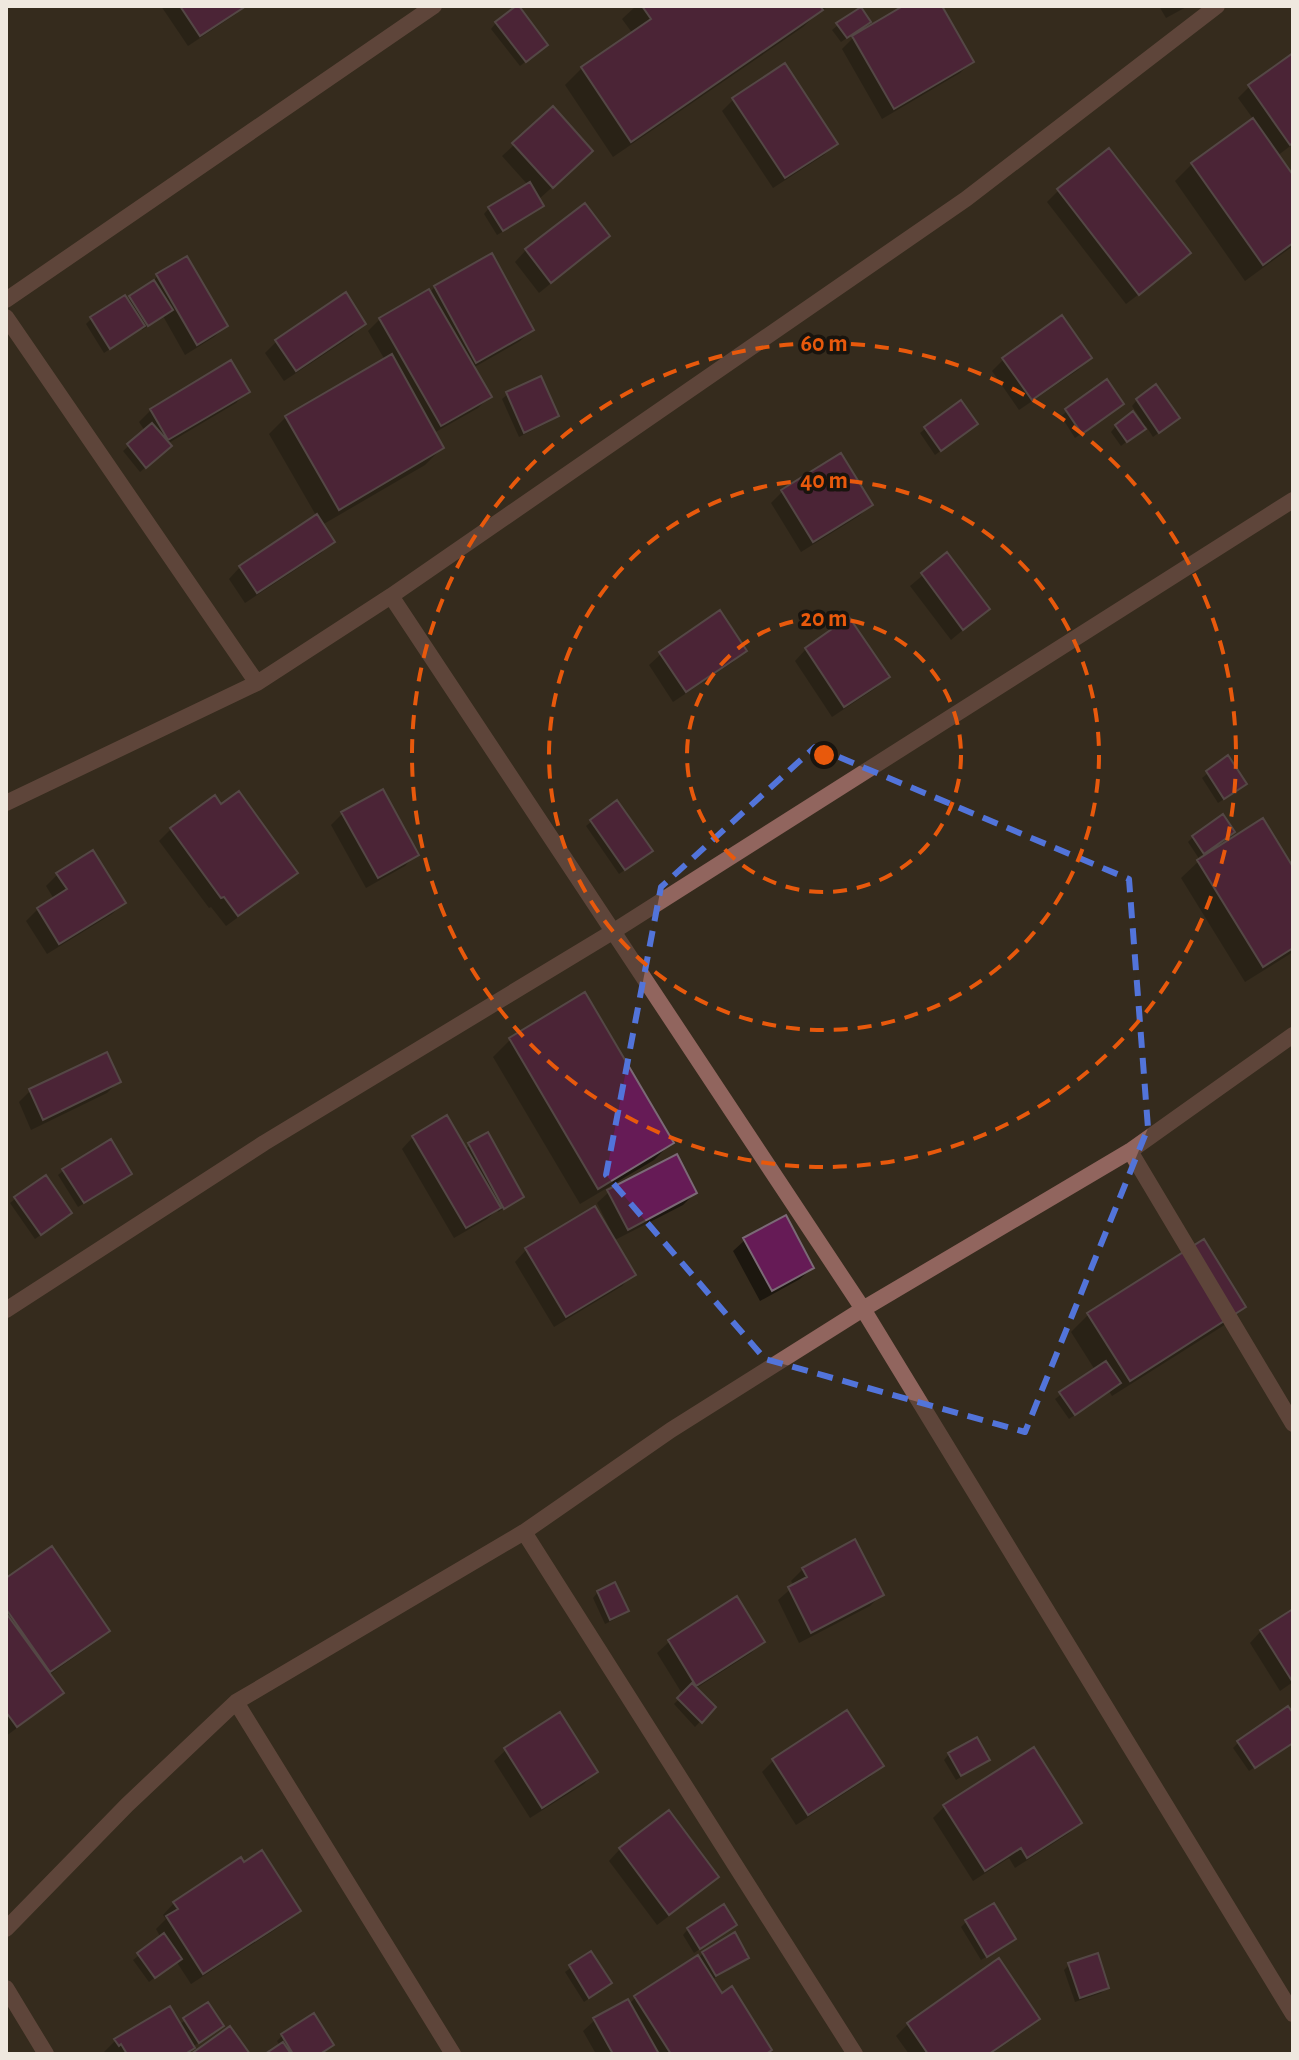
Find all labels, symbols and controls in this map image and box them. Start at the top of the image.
text: 60 m [800,332,848,356]
text: 40 m [800,469,848,493]
text: 20 m [801,607,847,631]
centre of rings [810,741,838,769]

